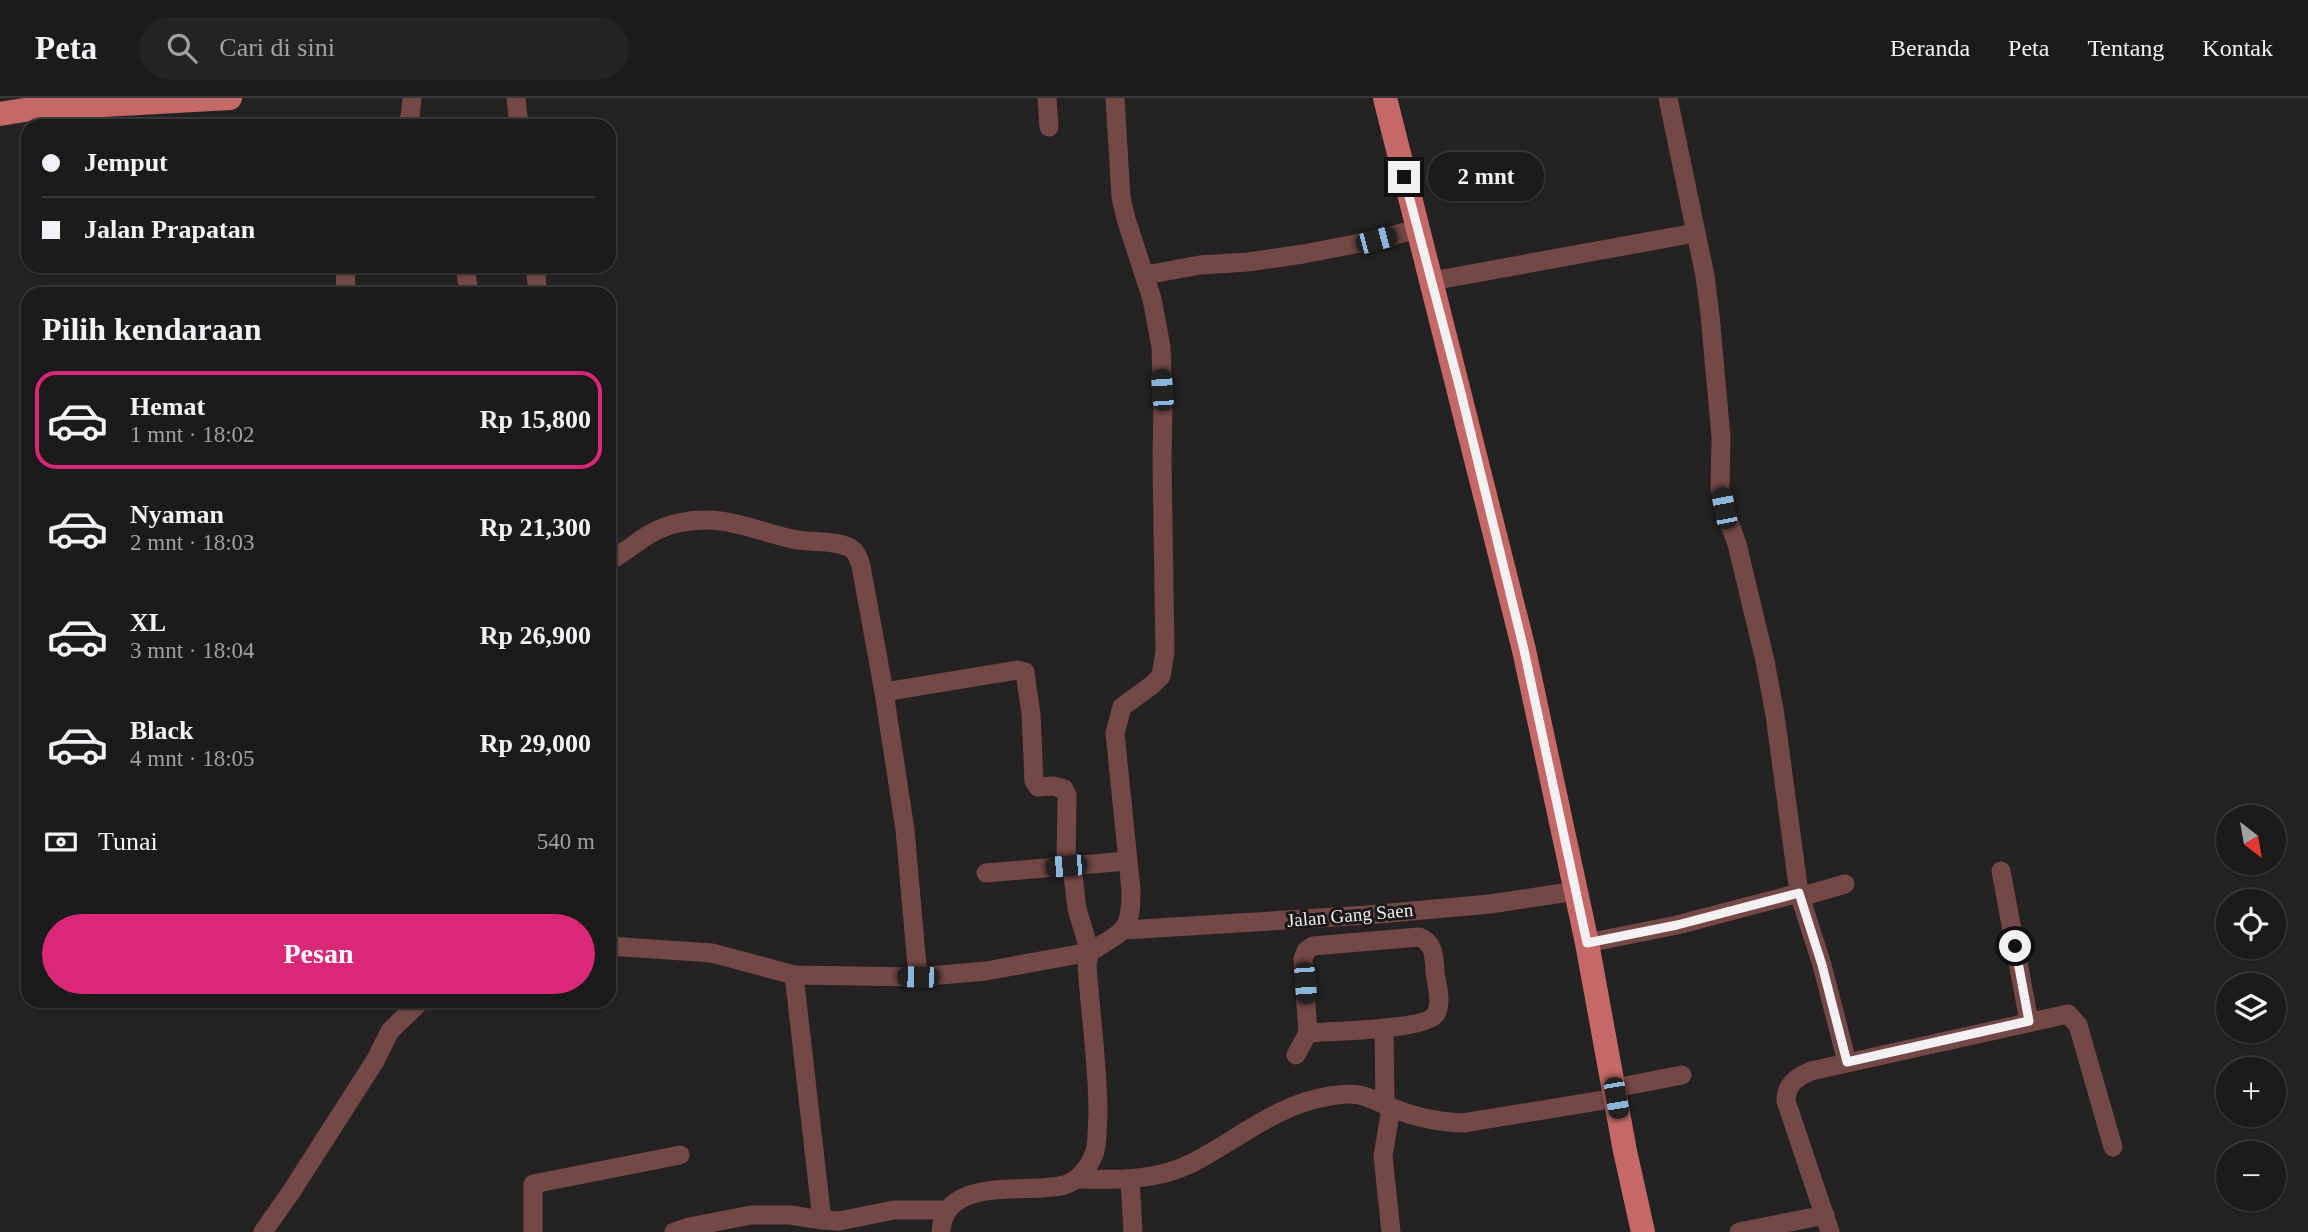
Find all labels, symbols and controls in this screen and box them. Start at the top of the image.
search box [139,17,629,80]
icon: search [163,29,201,67]
text: Peta [35,30,97,66]
text: Cari di sini [219,33,335,62]
text: Beranda [1890,35,1970,61]
text: Peta [2008,35,2049,61]
text: Tentang [2087,35,2164,61]
text: Kontak [2202,35,2273,61]
text: Jemput [84,148,168,177]
callout: 2 mnt [1428,153,1544,202]
route end [1388,161,1420,193]
text: 2 mnt [1458,164,1514,189]
text: Jalan Prapatan [84,215,255,244]
car [1353,224,1400,256]
text: Pilih kendaraan [42,311,262,347]
car [1151,368,1174,412]
icon: car [46,389,109,452]
text: Hemat [130,392,205,421]
text: Rp 15,800 [480,405,591,434]
text: 1 mnt · 18:02 [130,422,255,447]
car [1710,485,1739,531]
icon: car [46,497,109,560]
text: Nyaman [130,500,224,529]
text: Rp 21,300 [480,513,591,542]
text: 2 mnt · 18:03 [130,530,255,555]
icon: car [46,605,109,668]
text: XL [130,608,166,637]
text: Rp 26,900 [480,621,591,650]
text: 3 mnt · 18:04 [130,638,255,663]
icon: car [46,713,109,776]
text: Black [130,716,194,745]
text: Rp 29,000 [480,729,591,758]
text: 4 mnt · 18:05 [130,746,255,771]
north arrow [2216,805,2286,875]
map controls [2216,805,2286,1211]
icon: cash [42,823,80,861]
text: Tunai [98,827,158,856]
text: 540 m [537,829,595,854]
car [1045,854,1088,878]
button: locate [2216,889,2286,959]
street label: Jalan Gang Saen [1286,899,1414,931]
button: Pesan [42,914,595,994]
route start [1999,930,2031,962]
car [1294,961,1317,1005]
car [897,966,940,988]
button: layers [2216,973,2286,1043]
button: + [2216,1057,2286,1127]
car [1603,1075,1630,1121]
button: − [2216,1141,2286,1211]

